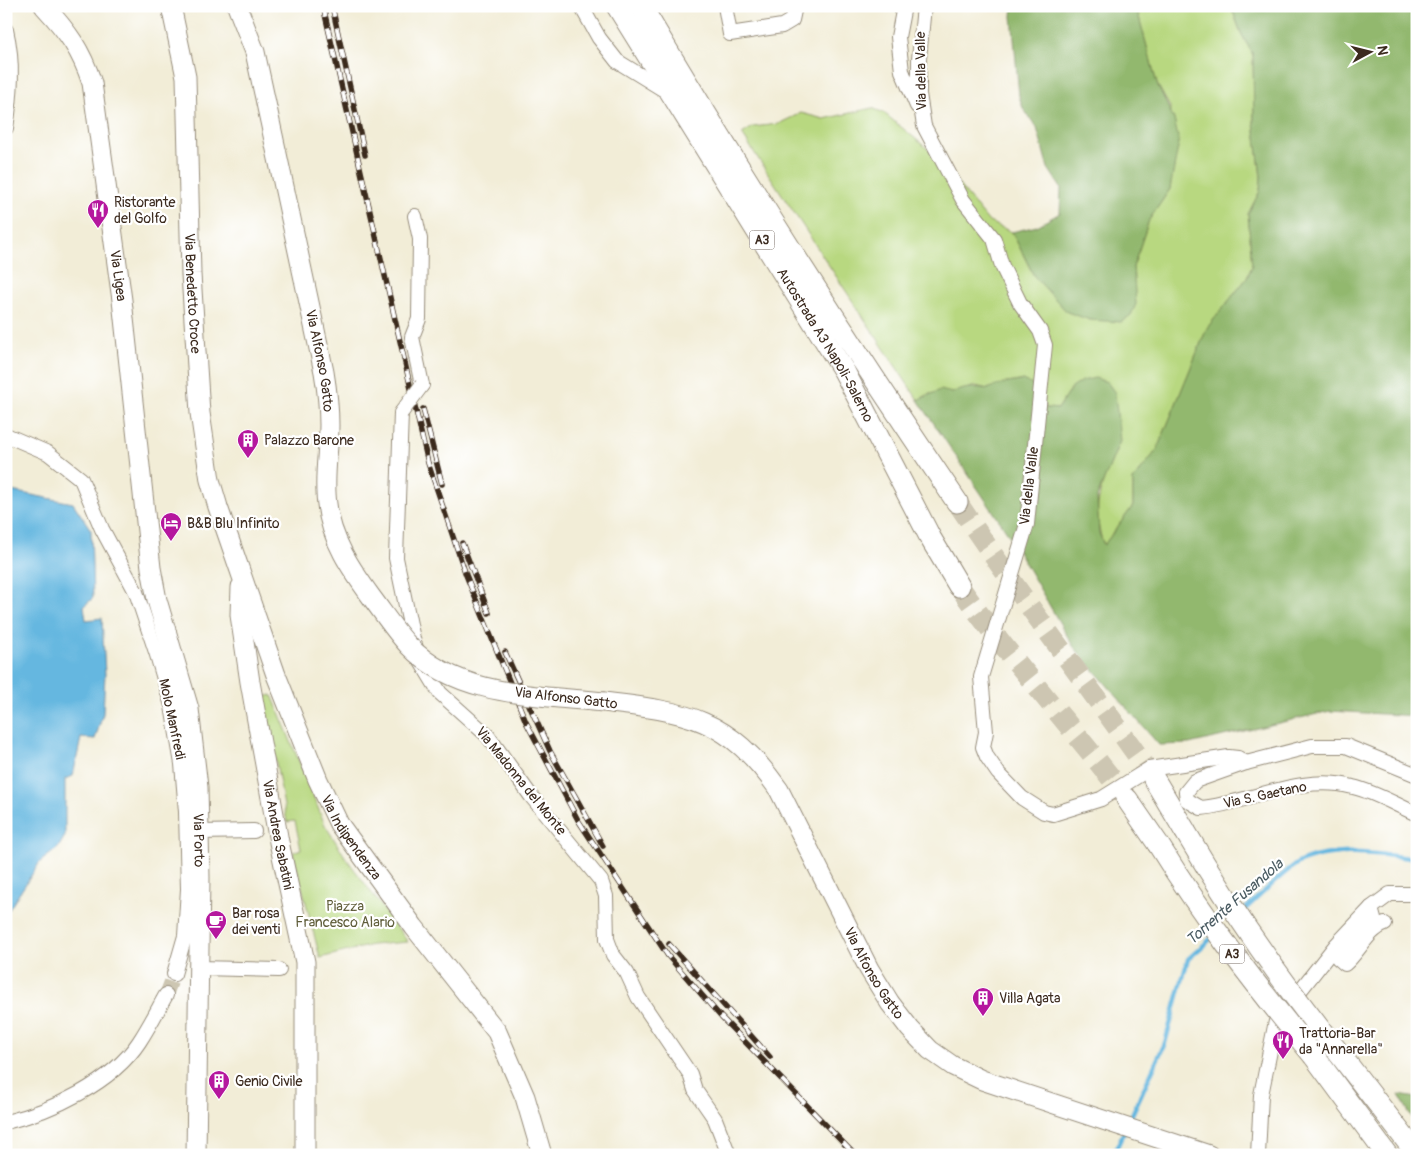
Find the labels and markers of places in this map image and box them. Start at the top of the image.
place label: Ristorante del Golfo [114,194,176,227]
restaurant icon: Ristorante del Golfo [86,198,110,229]
building icon: Palazzo Barone [236,428,260,459]
place label: Palazzo Barone [264,432,354,449]
hotel icon: B&B Blu Infinito [159,511,183,542]
place label: B&B Blu Infinito [187,515,280,532]
place label: Bar rosa dei venti [232,905,281,938]
cafe icon: Bar rosa dei venti [204,909,228,940]
building icon: Villa Agata [971,986,995,1017]
place label: Villa Agata [999,990,1060,1007]
place label: Trattoria-Bar da "Annarella" [1299,1025,1383,1058]
restaurant icon: Trattoria-Bar da "Annarella" [1271,1029,1295,1060]
building icon: Genio Civile [207,1069,231,1100]
place label: Genio Civile [235,1073,303,1090]

